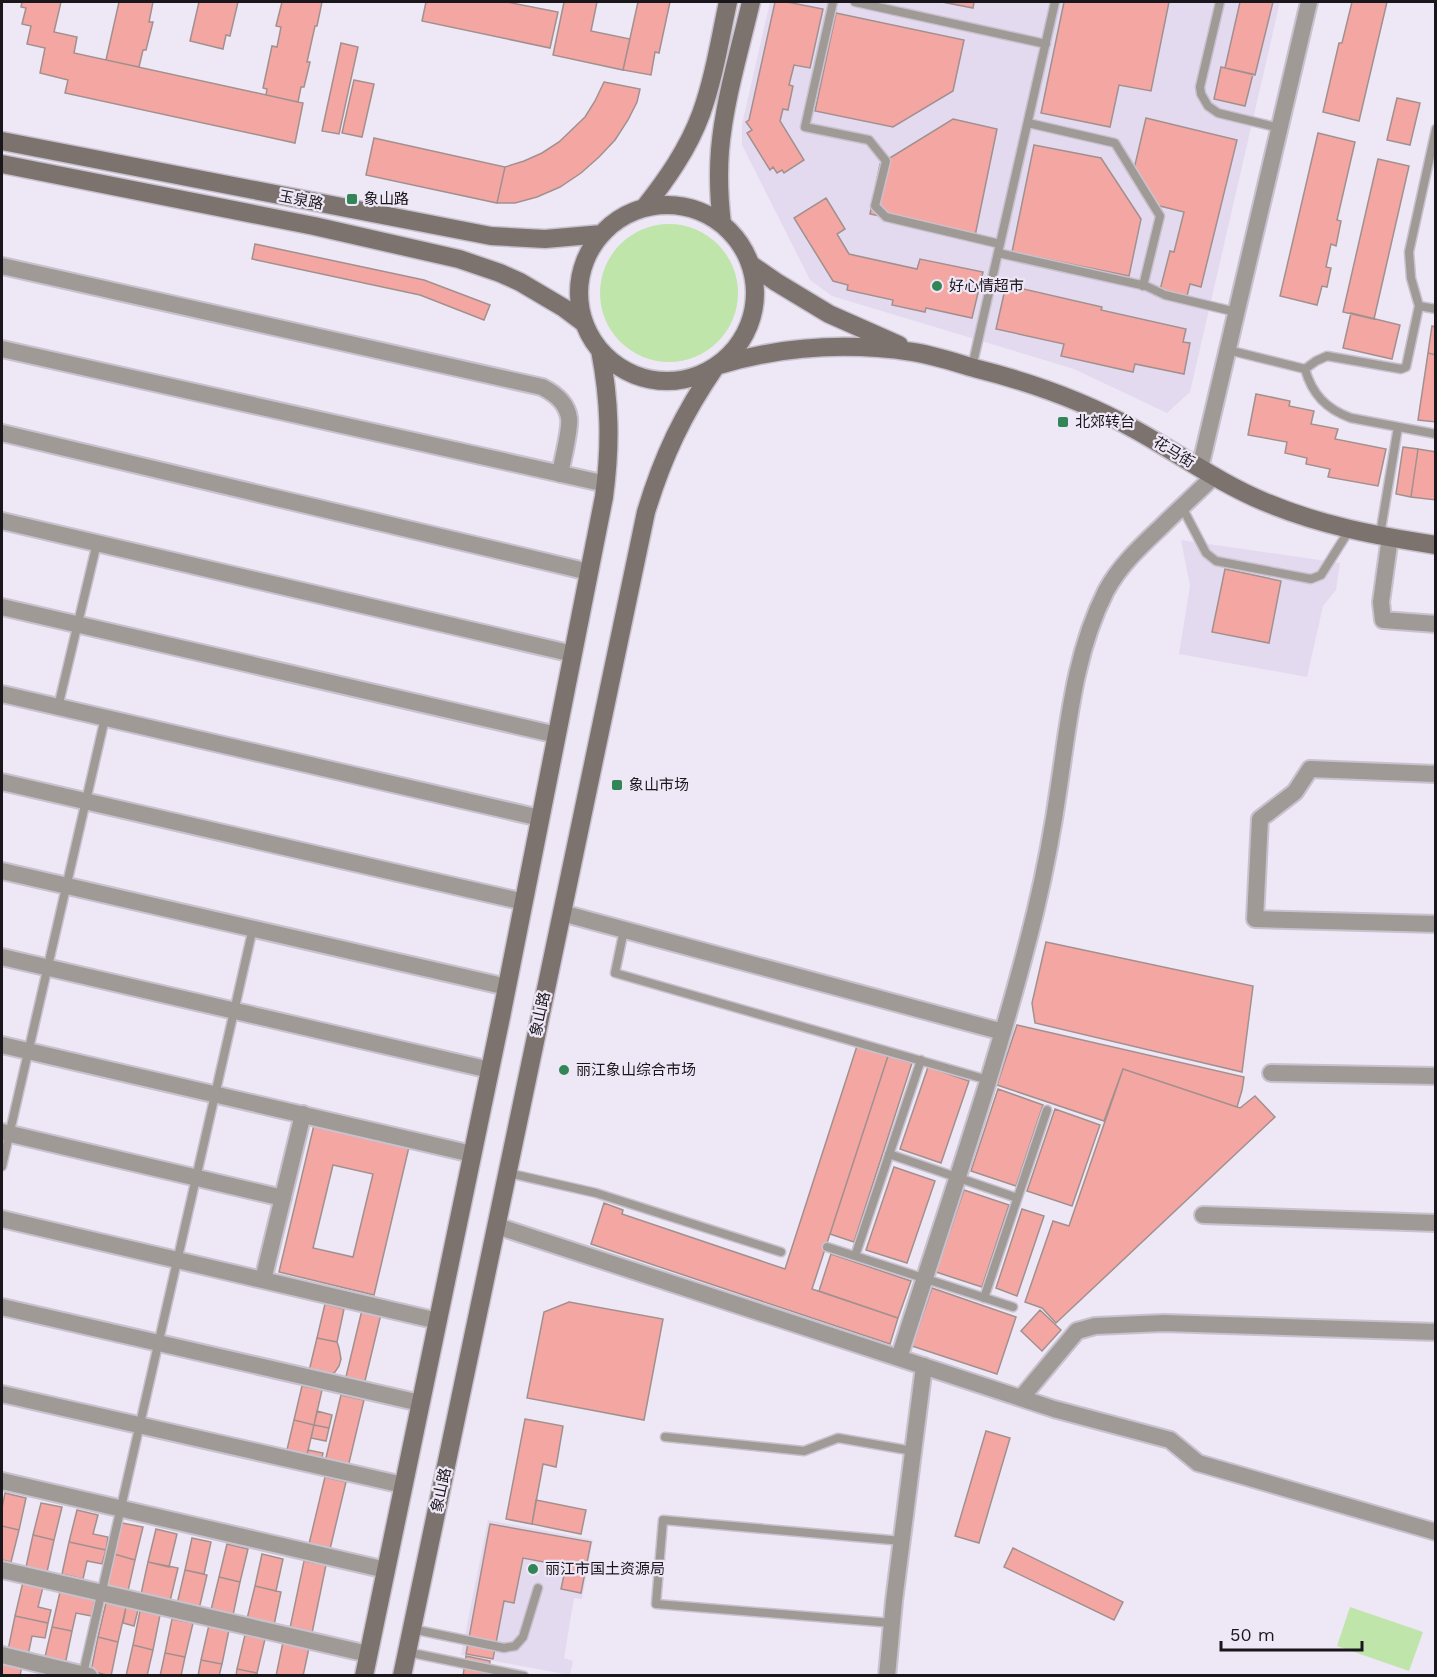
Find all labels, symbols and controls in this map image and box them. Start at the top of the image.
street label: 玉泉路 [277,187,325,213]
place label: 象山路 [364,190,409,208]
marker: 象山路 [345,192,359,206]
place label: 好心情超市 [949,277,1024,295]
marker: 好心情超市 [930,279,944,293]
place label: 北郊转台 [1075,413,1135,431]
marker: 北郊转台 [1056,415,1070,429]
street label: 花马街 [1150,433,1198,471]
place label: 象山市场 [629,776,689,794]
marker: 象山市场 [610,778,624,792]
street label: 象山路 [527,990,553,1038]
place label: 丽江象山综合市场 [576,1061,696,1079]
marker: 丽江象山综合市场 [557,1063,571,1077]
street label: 象山路 [428,1466,454,1514]
place label: 丽江市国土资源局 [545,1560,665,1578]
marker: 丽江市国土资源局 [526,1562,540,1576]
scale bar [1221,1614,1362,1652]
text: 50 m [1230,1624,1275,1645]

